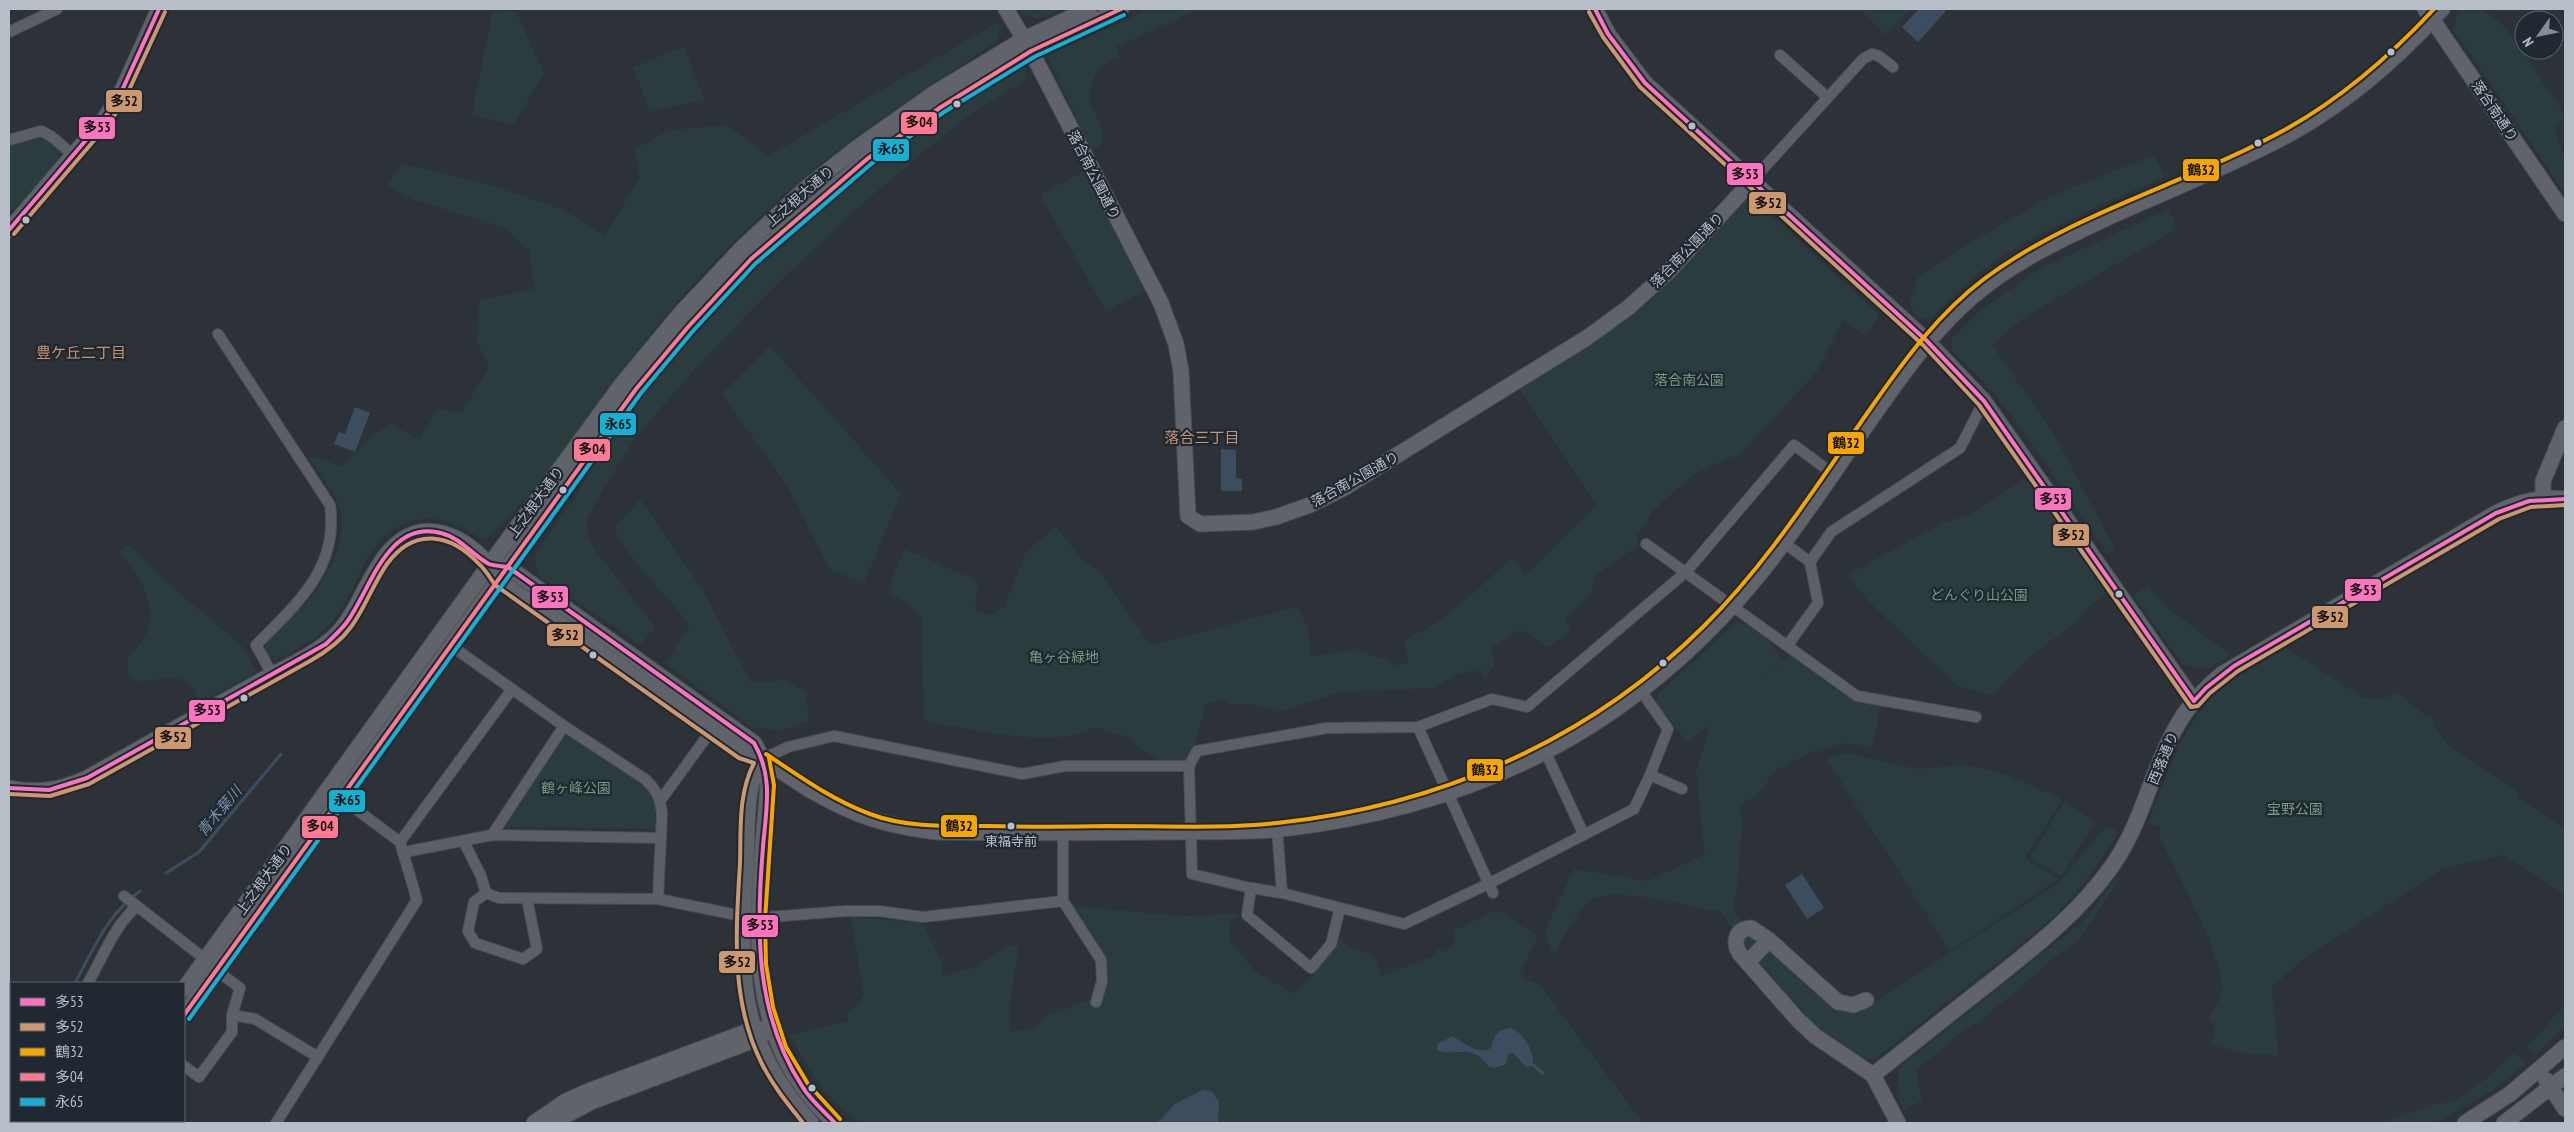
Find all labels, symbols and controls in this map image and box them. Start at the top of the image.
north arrow [2514,10,2564,60]
text: N [2518,34,2538,50]
unlabelled marker [2386,47,2396,57]
street label: 落合南通り [2468,77,2522,145]
line badge: 多52 [105,89,143,113]
text: 多52 [110,92,138,110]
unlabelled marker [952,99,962,109]
line badge: 多04 [900,111,938,135]
text: 多04 [905,113,933,131]
line badge: 多53 [78,116,116,140]
text: 多53 [83,118,111,136]
unlabelled marker [1687,121,1697,131]
street label: 落合南公園通り [1064,127,1124,223]
line badge: 永65 [872,138,910,162]
unlabelled marker [2253,138,2263,148]
text: 永65 [877,140,905,158]
line badge: 鶴32 [2182,158,2220,182]
text: 鶴32 [2187,161,2215,179]
street label: 上之根大通り [762,162,838,230]
line badge: 多53 [1726,162,1764,186]
text: 多53 [1731,165,1759,183]
line badge: 多52 [1748,191,1787,215]
text: 多52 [1754,194,1782,212]
street label: 落合南公園通り [1646,209,1728,291]
unlabelled marker [21,215,31,225]
district label: 豊ケ丘二丁目 [36,343,126,362]
park label: 落合南公園 [1654,371,1724,389]
line badge: 永65 [599,412,637,436]
text: 永65 [604,415,632,433]
district label: 落合三丁目 [1164,428,1240,447]
line badge: 鶴32 [1827,431,1865,455]
text: 鶴32 [1832,434,1860,452]
line badge: 多04 [573,438,611,462]
text: 多04 [578,440,606,458]
street label: 落合南公園通り [1308,447,1402,511]
street label: 上之根大通り [504,463,568,541]
unlabelled marker [558,485,568,495]
line badge: 多53 [2034,487,2072,511]
text: 多53 [2039,490,2067,508]
line badge: 多52 [2052,523,2090,547]
text: 多52 [2057,526,2085,544]
line badge: 多53 [2344,578,2382,602]
text: 多53 [2349,581,2377,599]
line badge: 多53 [531,585,569,609]
park label: どんぐり山公園 [1930,586,2028,604]
text: 多53 [536,588,564,606]
unlabelled marker [2114,589,2124,599]
line badge: 多52 [2311,605,2349,629]
text: 多52 [2316,608,2344,626]
line badge: 多52 [546,623,584,647]
text: 多52 [551,626,579,644]
park label: 亀ヶ谷緑地 [1029,648,1099,666]
unlabelled marker [588,650,598,660]
unlabelled marker [1658,658,1668,668]
unlabelled marker [239,693,249,703]
line badge: 多53 [188,699,226,723]
text: 多53 [193,701,221,719]
line badge: 多52 [154,726,192,750]
text: 多52 [159,728,187,746]
street label: 西落通り [2144,729,2182,787]
line badge: 鶴32 [1466,758,1504,782]
text: 鶴32 [1471,761,1499,779]
park label: 鶴ヶ峰公園 [541,779,611,797]
water label: 青木葉川 [192,780,247,840]
line badge: 永65 [328,789,366,813]
text: 永65 [333,791,361,809]
park label: 宝野公園 [2267,800,2323,818]
line badge: 鶴32 [940,814,978,838]
line badge: 多04 [301,815,339,839]
text: 多04 [306,817,334,835]
text: 鶴32 [945,817,973,835]
marker: 東福寺前 [1006,821,1016,831]
place label: 東福寺前 [985,833,1037,850]
street label: 上之根大通り [232,840,296,918]
line badge: 多53 [741,914,779,938]
text: 多53 [746,916,774,934]
line badge: 多52 [718,950,756,974]
text: 多52 [723,953,751,971]
legend [10,982,185,1122]
text: 多53 [55,992,84,1011]
text: 多52 [55,1017,84,1036]
text: 鶴32 [55,1042,84,1061]
text: 多04 [55,1067,84,1086]
unlabelled marker [807,1083,817,1093]
text: 永65 [55,1092,84,1111]

